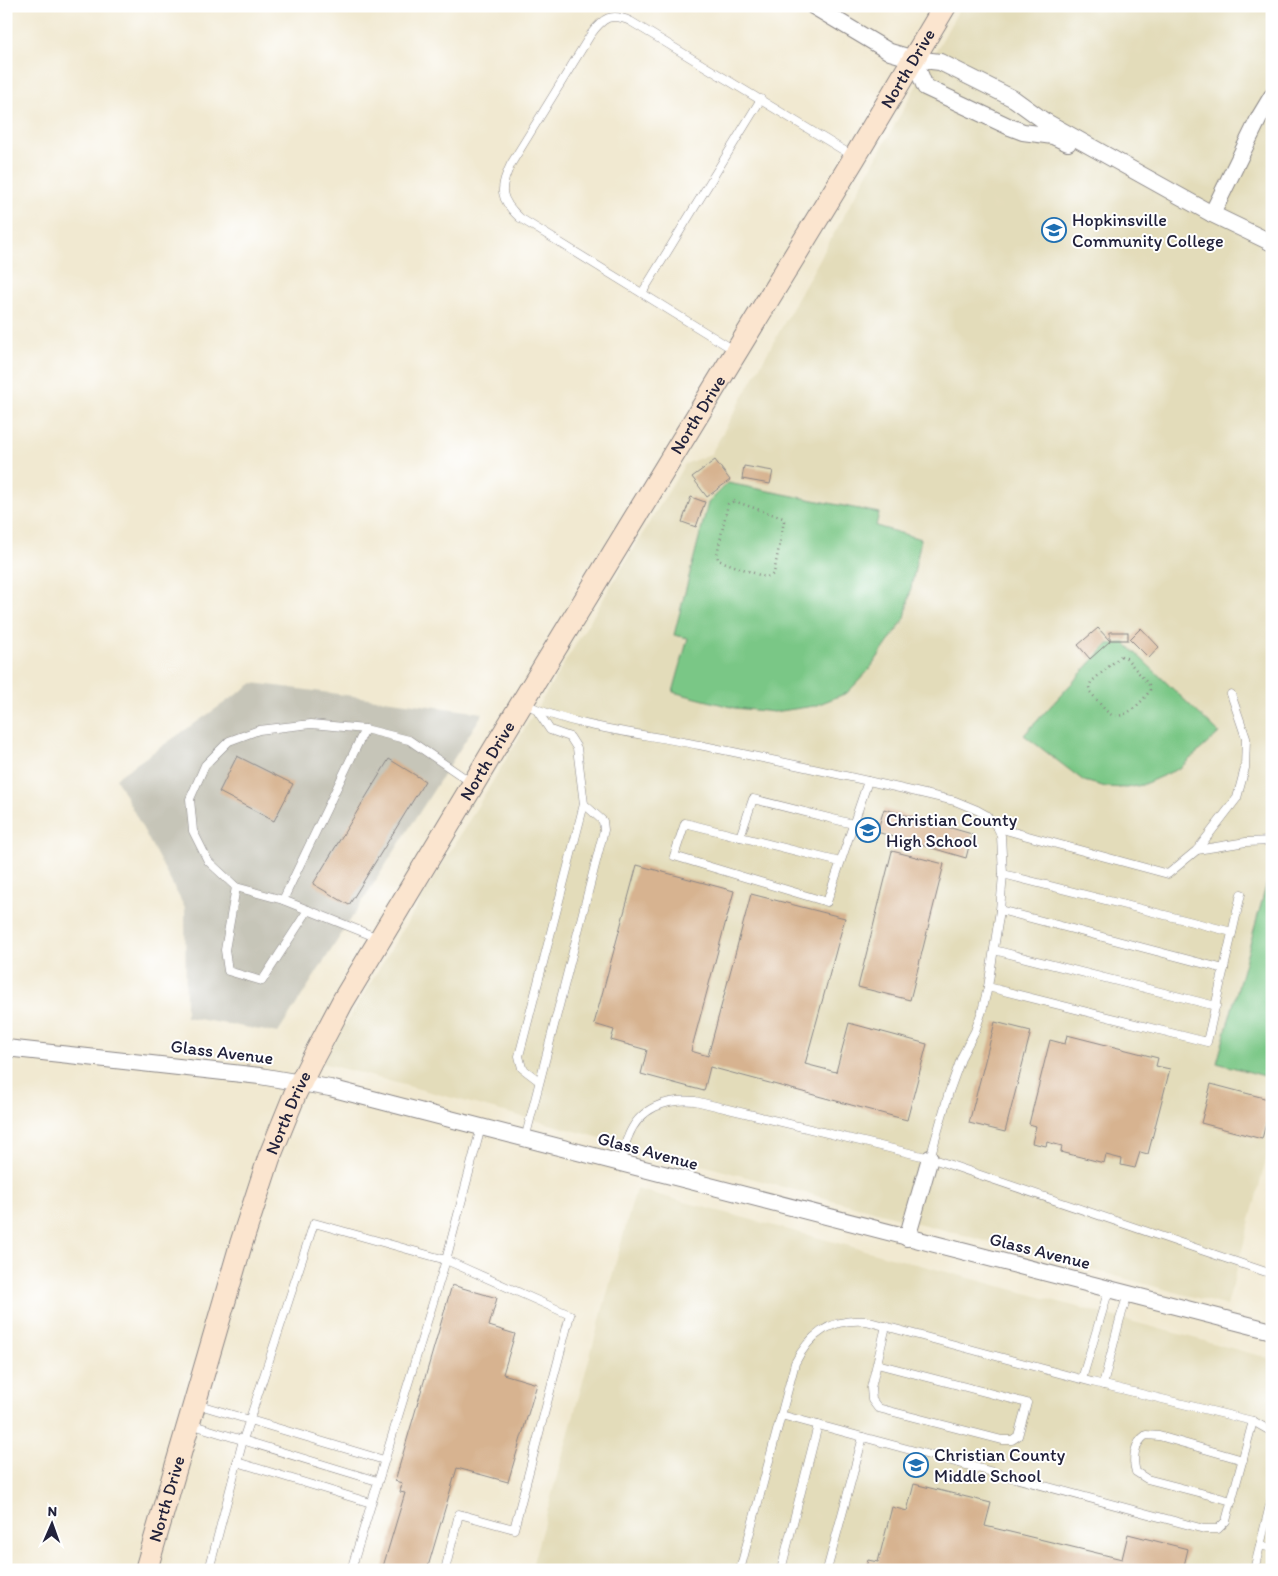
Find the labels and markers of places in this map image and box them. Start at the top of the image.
place label: Hopkinsville Community College [1072,209,1224,252]
school or university icon: Hopkinsville Community College [1041,217,1067,243]
place label: Christian County High School [886,809,1018,852]
school or university icon: Christian County High School [855,817,881,843]
place label: Christian County Middle School [934,1444,1066,1487]
school or university icon: Christian County Middle School [903,1452,929,1478]

